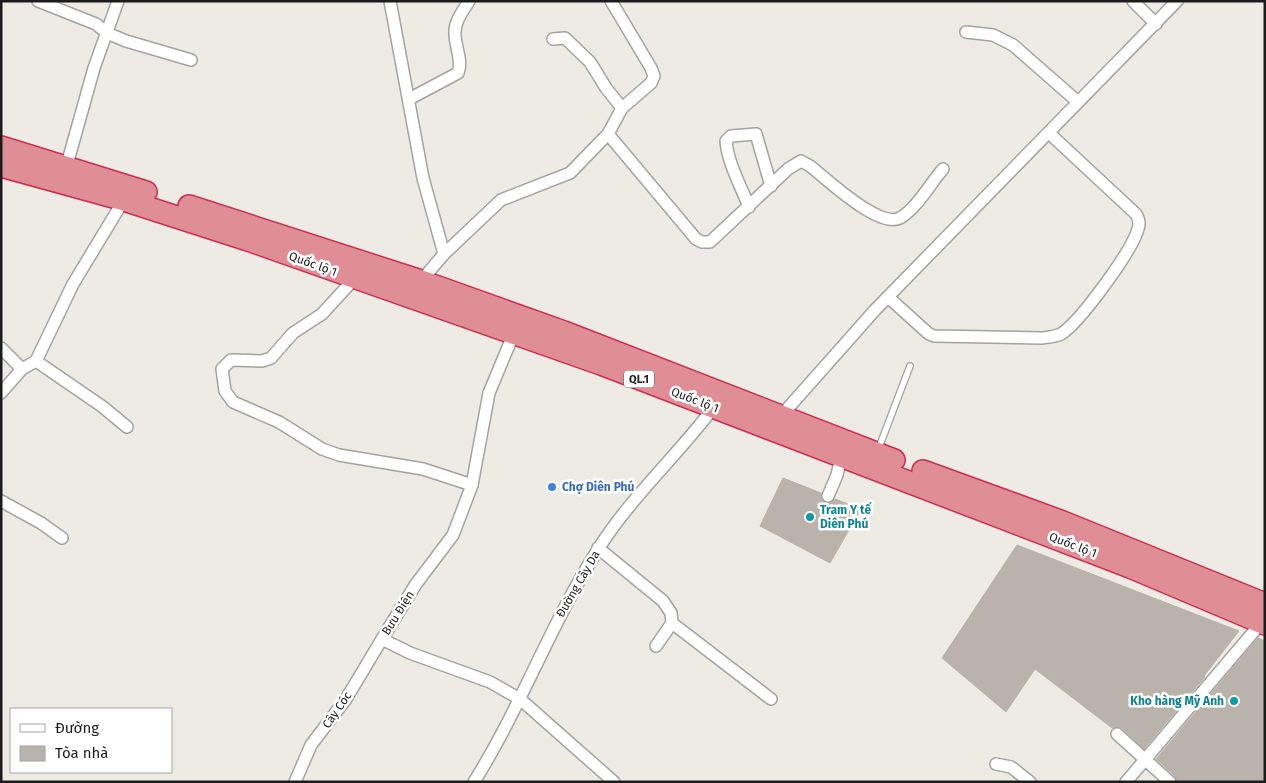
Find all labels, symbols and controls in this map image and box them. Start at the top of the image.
street label: Quốc lộ 1 [287,248,339,279]
road number: QL.1 [624,370,654,388]
street label: Quốc lộ 1 [669,384,721,416]
place label: Chợ Diên Phú [562,480,635,494]
marker: Chợ Diên Phú [546,481,558,493]
place label: Trạm Y tế Diên Phú [820,501,872,531]
marker: Trạm Y tế Diên Phú [804,511,816,523]
street label: Quốc lộ 1 [1047,529,1099,561]
street label: Đường Cây Da [553,548,603,620]
street label: Bưu Điện [379,588,417,638]
street label: Cây Cóc [319,689,355,731]
place label: Kho hàng Mỹ Anh [1130,694,1224,708]
marker: Kho hàng Mỹ Anh [1228,695,1240,707]
legend [10,708,172,773]
text: Đường [55,719,99,737]
text: Tòa nhà [55,744,108,762]

